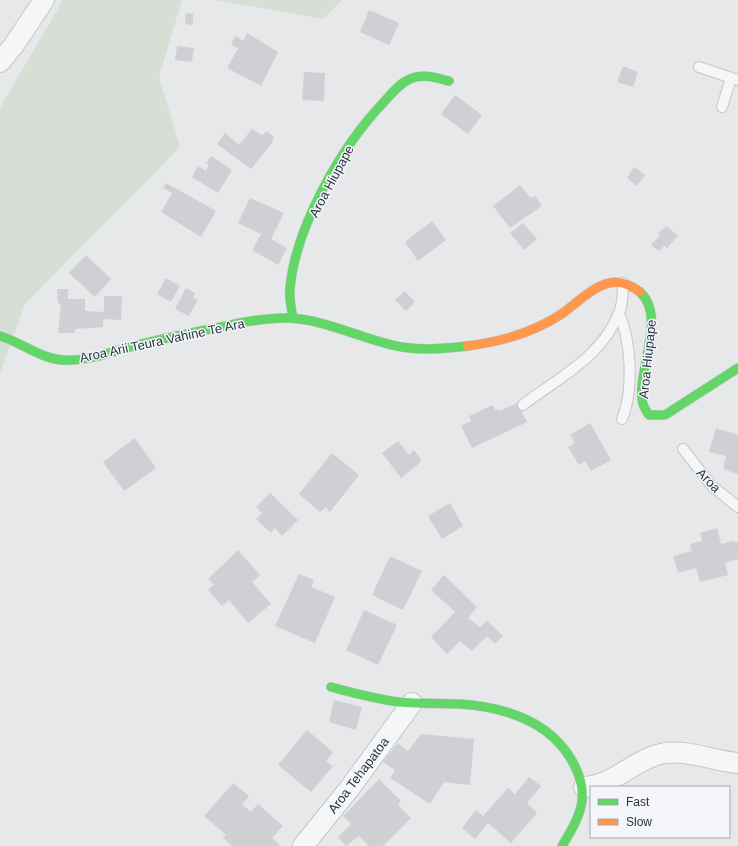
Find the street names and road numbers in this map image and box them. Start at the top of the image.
street label: Aroa Hiupape [306,143,357,220]
street label: Aroa Arii Teura Vahine Te Ara [78,315,247,365]
street label: Aroa Hiupape [636,319,659,399]
street label: Aroa [694,465,724,496]
street label: Aroa Tehapatoa [325,734,392,816]

